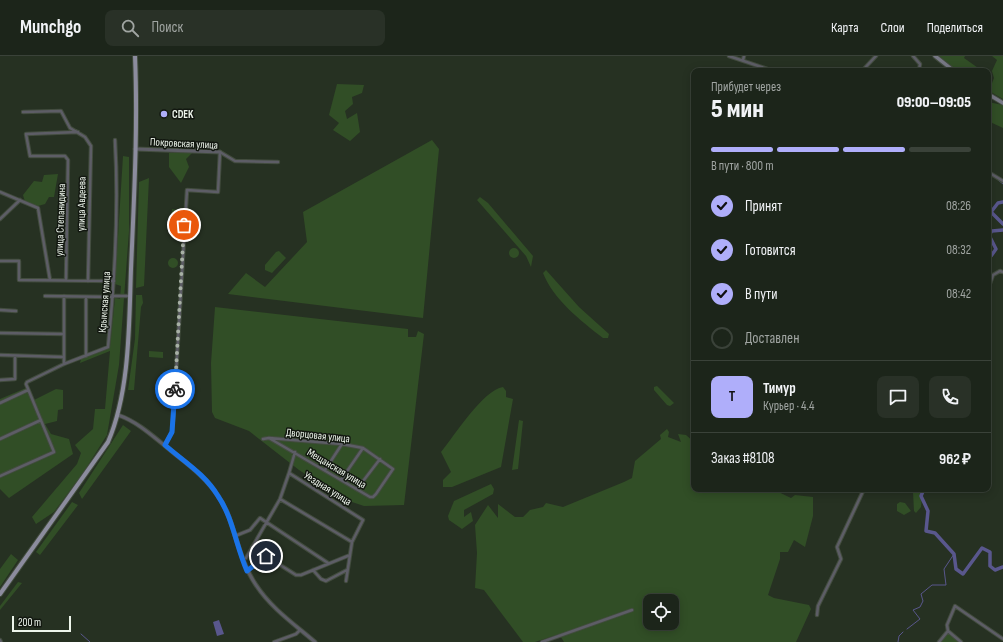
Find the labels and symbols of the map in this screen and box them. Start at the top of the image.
place label: CDEK [172,108,194,121]
marker: CDEK [159,109,169,119]
street label: Покровская улица [150,135,218,152]
street label: улица Авдеева [75,177,88,231]
street label: улица Степанидина [53,183,68,257]
pin [167,208,201,242]
street label: Крымская улица [96,271,113,333]
courier [155,369,195,409]
street label: Дворцовая улица [285,426,350,445]
street label: Мещанская улица [305,446,369,491]
street label: Уездная улица [301,469,354,508]
pin [249,539,283,573]
scale bar [12,614,71,633]

